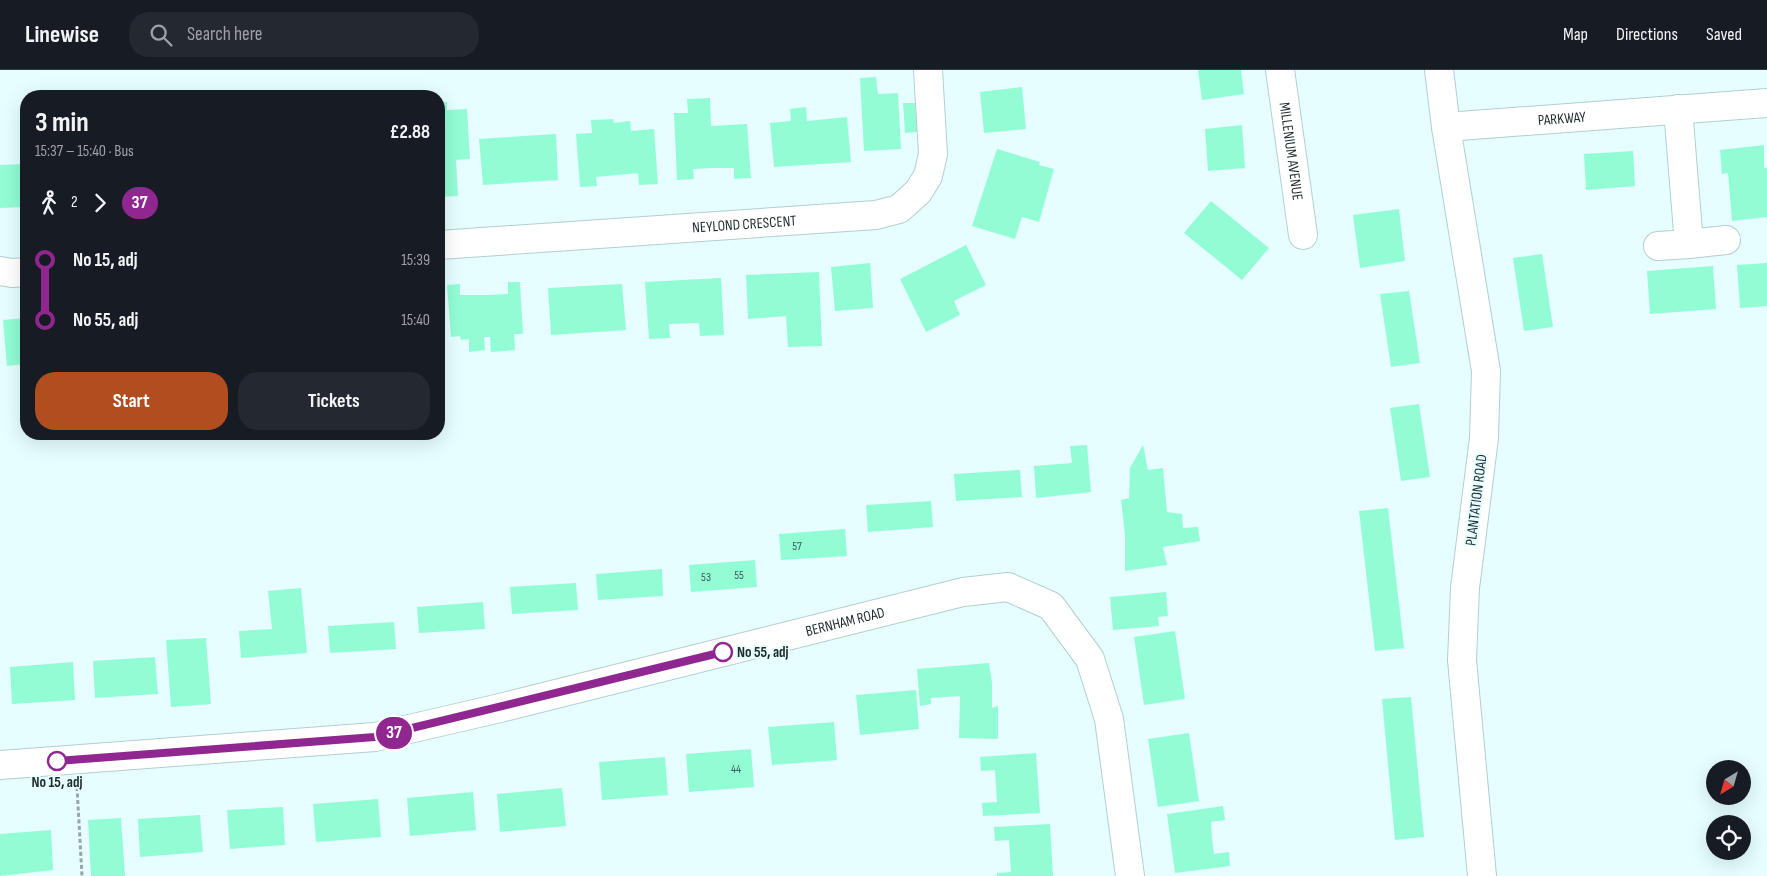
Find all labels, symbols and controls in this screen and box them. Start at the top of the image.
search box [129,12,479,57]
text: Linewise [25,20,99,49]
icon: search [147,21,175,49]
text: Search here [187,23,263,46]
text: Map [1563,24,1588,45]
text: Directions [1616,24,1678,45]
text: Saved [1706,24,1742,45]
street label: MILLENIUM AVENUE [1275,101,1307,202]
text: 3 min [35,106,89,139]
street label: PARKWAY [1537,108,1587,130]
text: £2.88 [390,121,430,144]
text: 15:37 – 15:40 · Bus [35,142,134,161]
icon: walk [35,189,63,217]
icon: forward [86,189,114,217]
text: 37 [132,192,148,213]
text: 2 [71,193,78,212]
street label: NEYLOND CRESCENT [692,211,797,238]
text: No 15, adj [73,249,138,272]
text: 15:39 [401,251,430,270]
text: No 55, adj [73,309,138,332]
text: 15:40 [401,311,430,330]
button: Start [35,372,228,430]
button: Tickets [238,372,430,430]
street label: PLANTATION ROAD [1461,453,1492,547]
house number: 57 [792,539,802,554]
house number: 55 [734,568,744,583]
house number: 53 [701,570,711,585]
street label: BERNHAM ROAD [804,603,887,641]
marker: No 55, adj [713,642,733,662]
place label: No 55, adj [737,643,789,662]
line badge: 37 [372,717,416,749]
text: 37 [386,722,402,743]
marker: No 15, adj [47,751,67,771]
north arrow [1706,760,1751,805]
map controls [1706,760,1751,860]
house number: 44 [731,762,741,777]
place label: No 15, adj [32,773,82,792]
button: locate [1706,815,1751,860]

